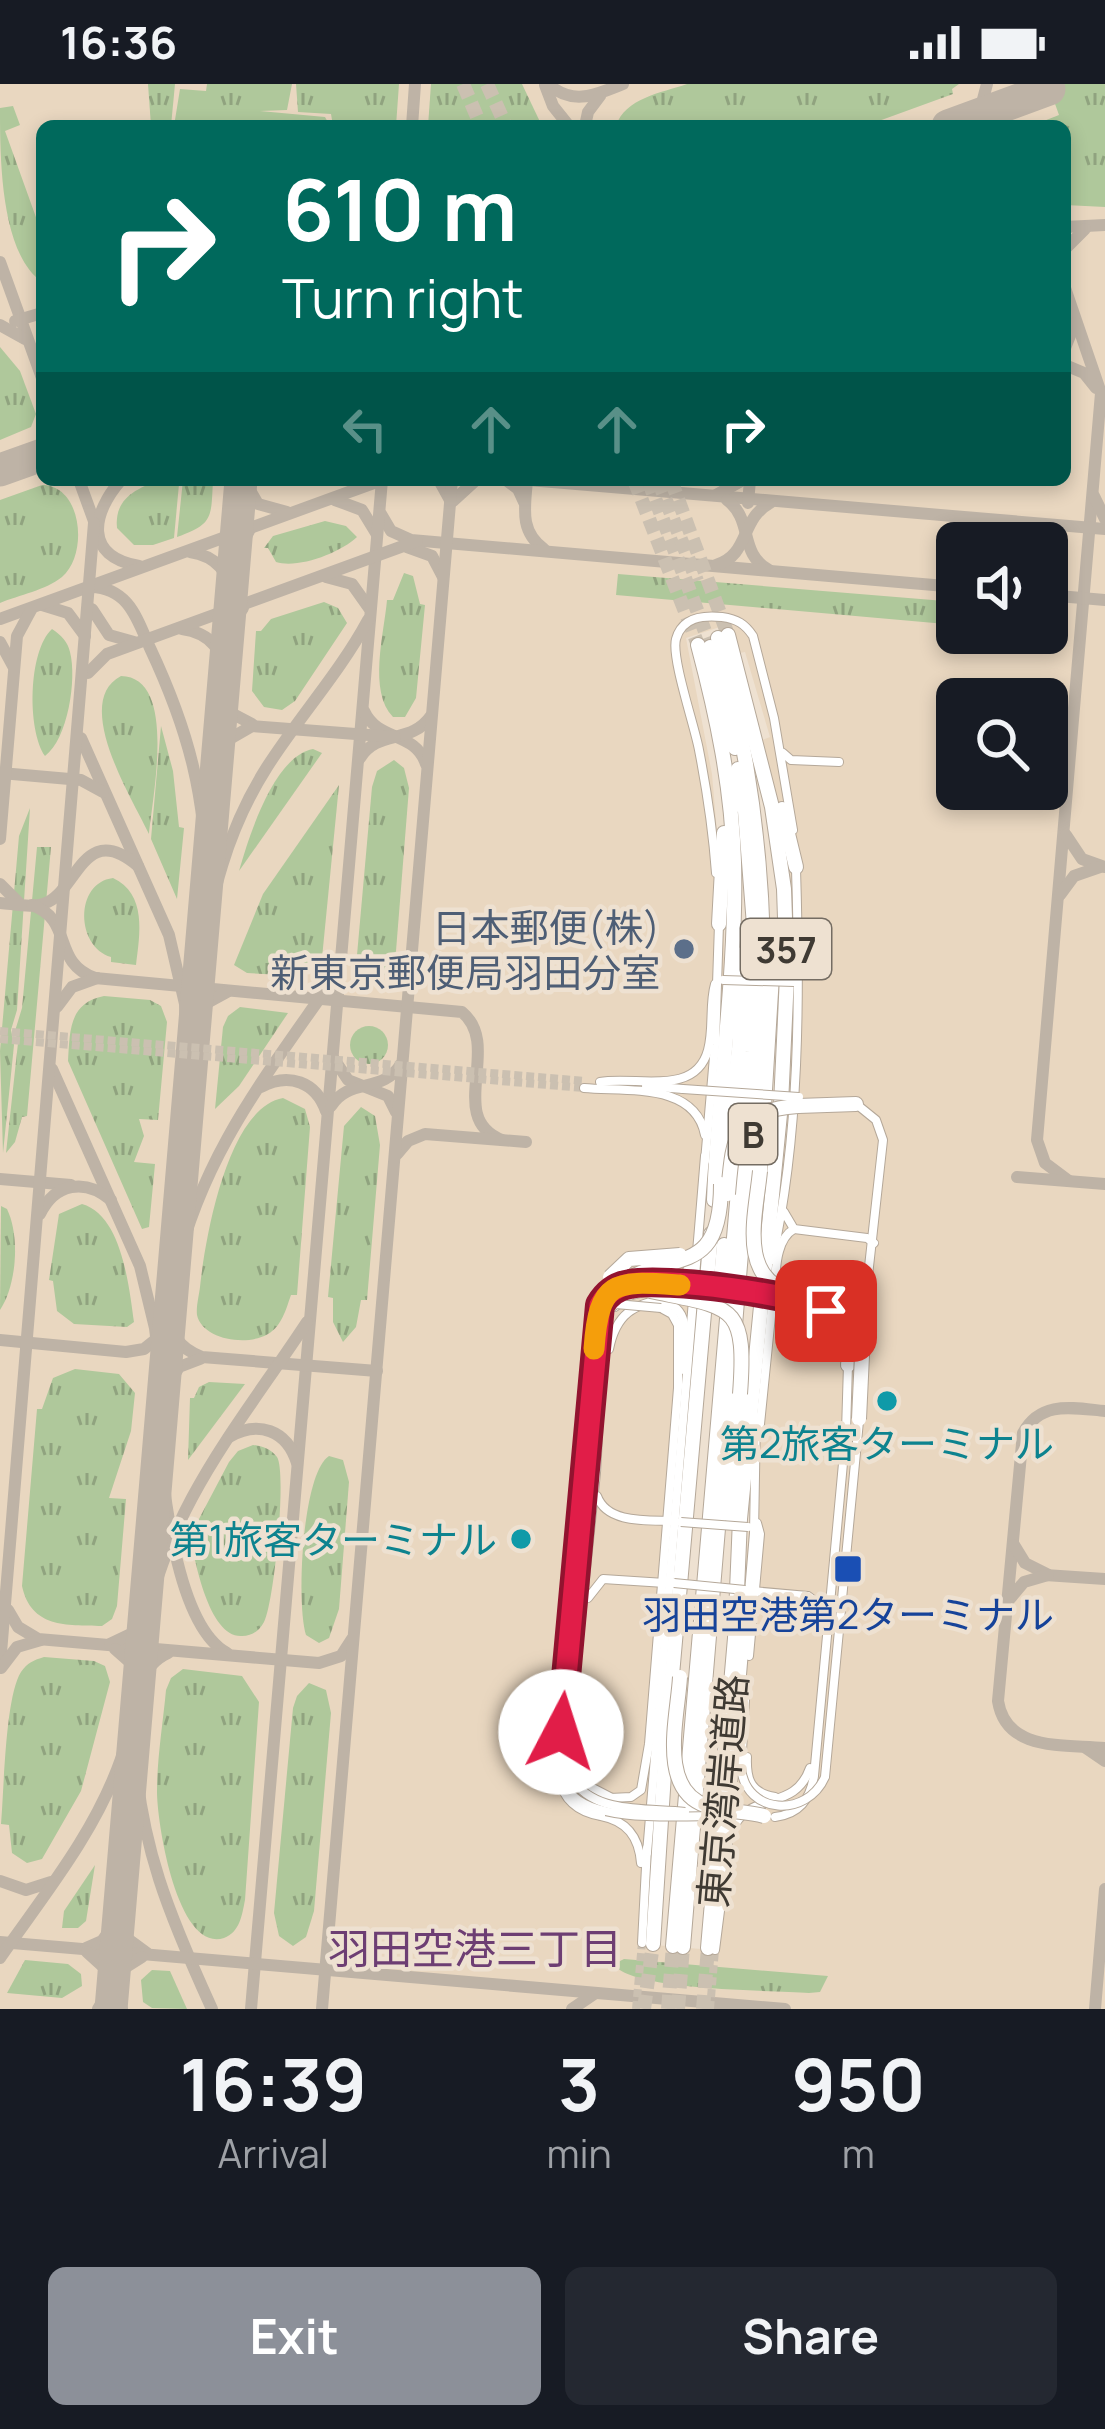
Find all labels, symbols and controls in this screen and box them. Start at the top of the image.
text: 16:36 [60,11,177,73]
text: 610 m [282,151,517,266]
icon: right [84,168,240,324]
text: Turn right [282,260,524,334]
icon: left [332,396,398,462]
icon: ahead [458,396,524,462]
icon: ahead [584,396,650,462]
icon: right [710,396,776,462]
map controls [936,522,1068,810]
button: sound [936,522,1068,654]
button: search [936,678,1068,810]
place label: 日本郵便(株) 新東京郵便局羽田分室 [270,900,660,999]
road number: 357 [741,919,831,979]
marker: 日本郵便(株) 新東京郵便局羽田分室 [671,936,697,962]
road number: B [729,1104,777,1164]
pin [775,1260,877,1362]
icon: arrive [793,1278,859,1344]
marker: 第2旅客ターミナル [874,1388,900,1414]
place label: 第2旅客ターミナル [720,1416,1054,1470]
place label: 第1旅客ターミナル [170,1512,497,1566]
marker: 第1旅客ターミナル [508,1526,534,1552]
marker: 羽田空港第2ターミナル [832,1553,864,1585]
place label: 羽田空港第2ターミナル [642,1587,1054,1641]
position arrow [498,1669,624,1795]
street label: 東京湾岸道路 [685,1672,759,1910]
district label: 羽田空港三丁目 [328,1919,622,1977]
text: 16:39 [179,2034,367,2133]
text: 3 [558,2034,600,2133]
text: 950 [791,2034,926,2133]
text: Arrival [218,2126,329,2180]
text: min [546,2126,612,2180]
text: m [842,2126,875,2180]
button: Exit [48,2267,541,2405]
button: Share [565,2267,1057,2405]

